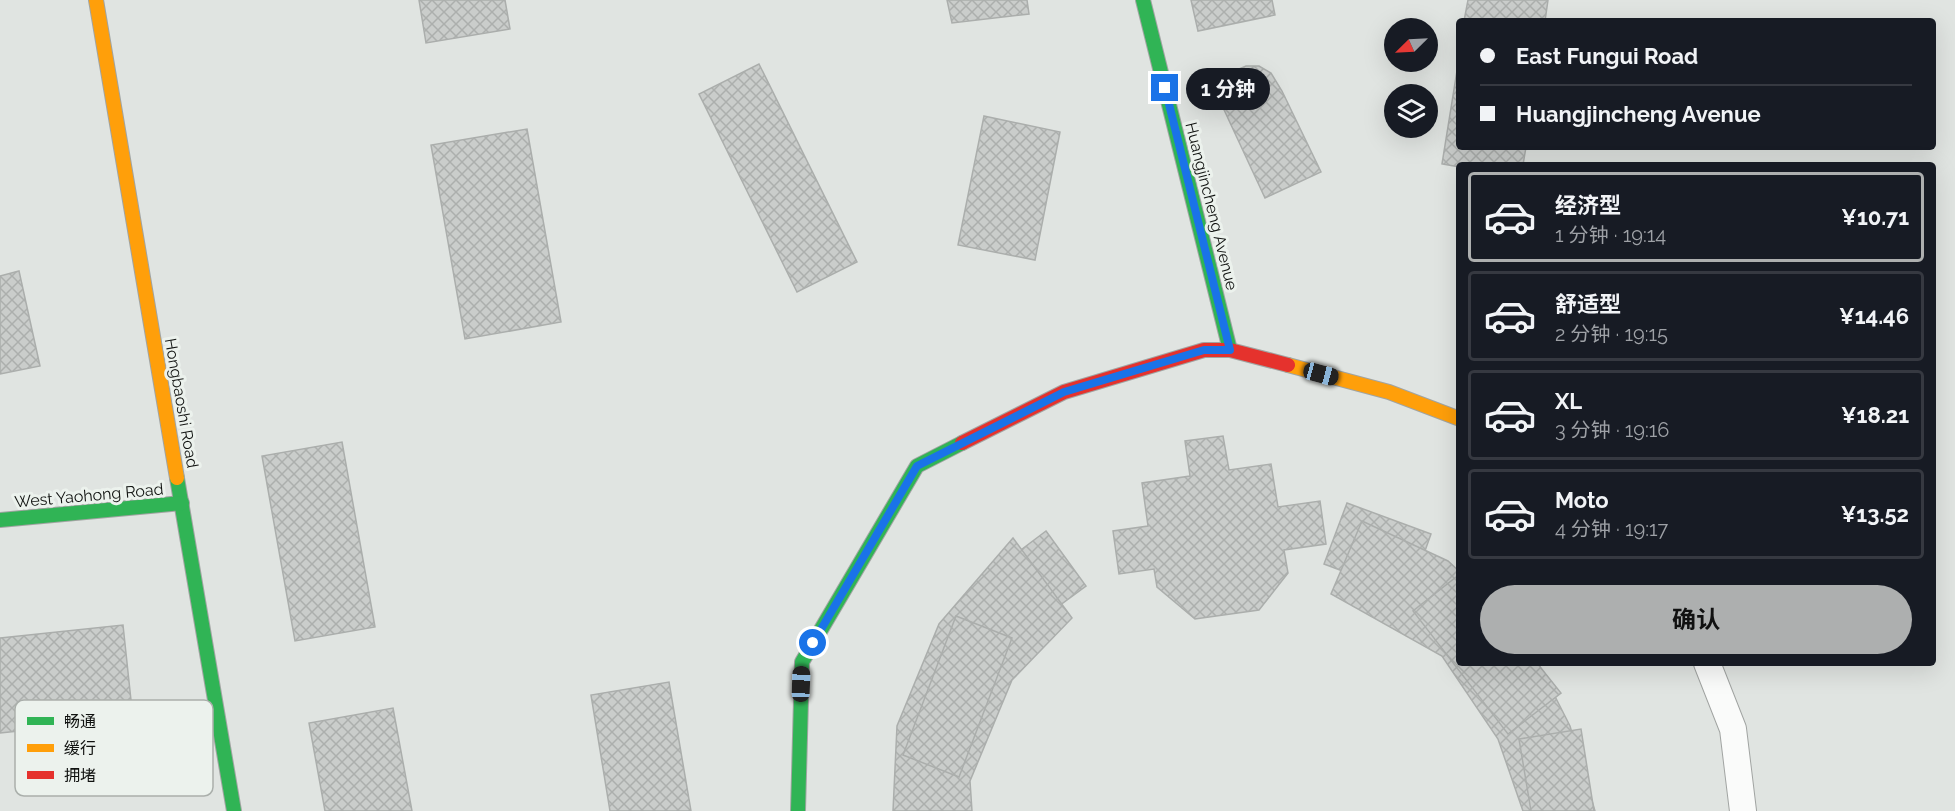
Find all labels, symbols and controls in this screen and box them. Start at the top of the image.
north arrow [1384,18,1438,72]
map controls [1384,18,1438,138]
text: East Fungui Road [1516,43,1698,69]
callout: 1 分钟 [1186,67,1270,109]
route end [1151,74,1178,101]
text: 1 分钟 [1201,77,1255,101]
button: layers [1384,84,1438,138]
text: Huangjincheng Avenue [1516,101,1761,127]
street label: Huangjincheng Avenue [1181,120,1242,292]
icon: car [1483,190,1537,244]
text: 经济型 [1555,192,1621,218]
text: ¥10.71 [1841,204,1909,230]
text: 1 分钟 · 19:14 [1555,223,1666,247]
icon: car [1483,289,1537,343]
text: 舒适型 [1555,291,1621,317]
text: ¥14.46 [1839,303,1909,329]
text: 2 分钟 · 19:15 [1555,322,1668,346]
street label: Hongbaoshi Road [161,337,202,470]
car [1301,361,1341,387]
icon: car [1483,388,1537,442]
text: XL [1555,388,1582,414]
text: ¥18.21 [1841,402,1909,428]
text: 3 分钟 · 19:16 [1555,418,1669,442]
street label: West Yaohong Road [14,480,164,511]
icon: car [1483,487,1537,541]
text: Moto [1555,487,1609,513]
text: ¥13.52 [1841,501,1909,527]
text: 4 分钟 · 19:17 [1555,517,1668,541]
button: 确认 [1480,585,1912,654]
route start [799,629,826,656]
car [791,666,811,702]
legend [15,700,213,796]
text: 畅通 [64,712,96,731]
text: 缓行 [64,739,96,758]
text: 拥堵 [64,766,96,785]

